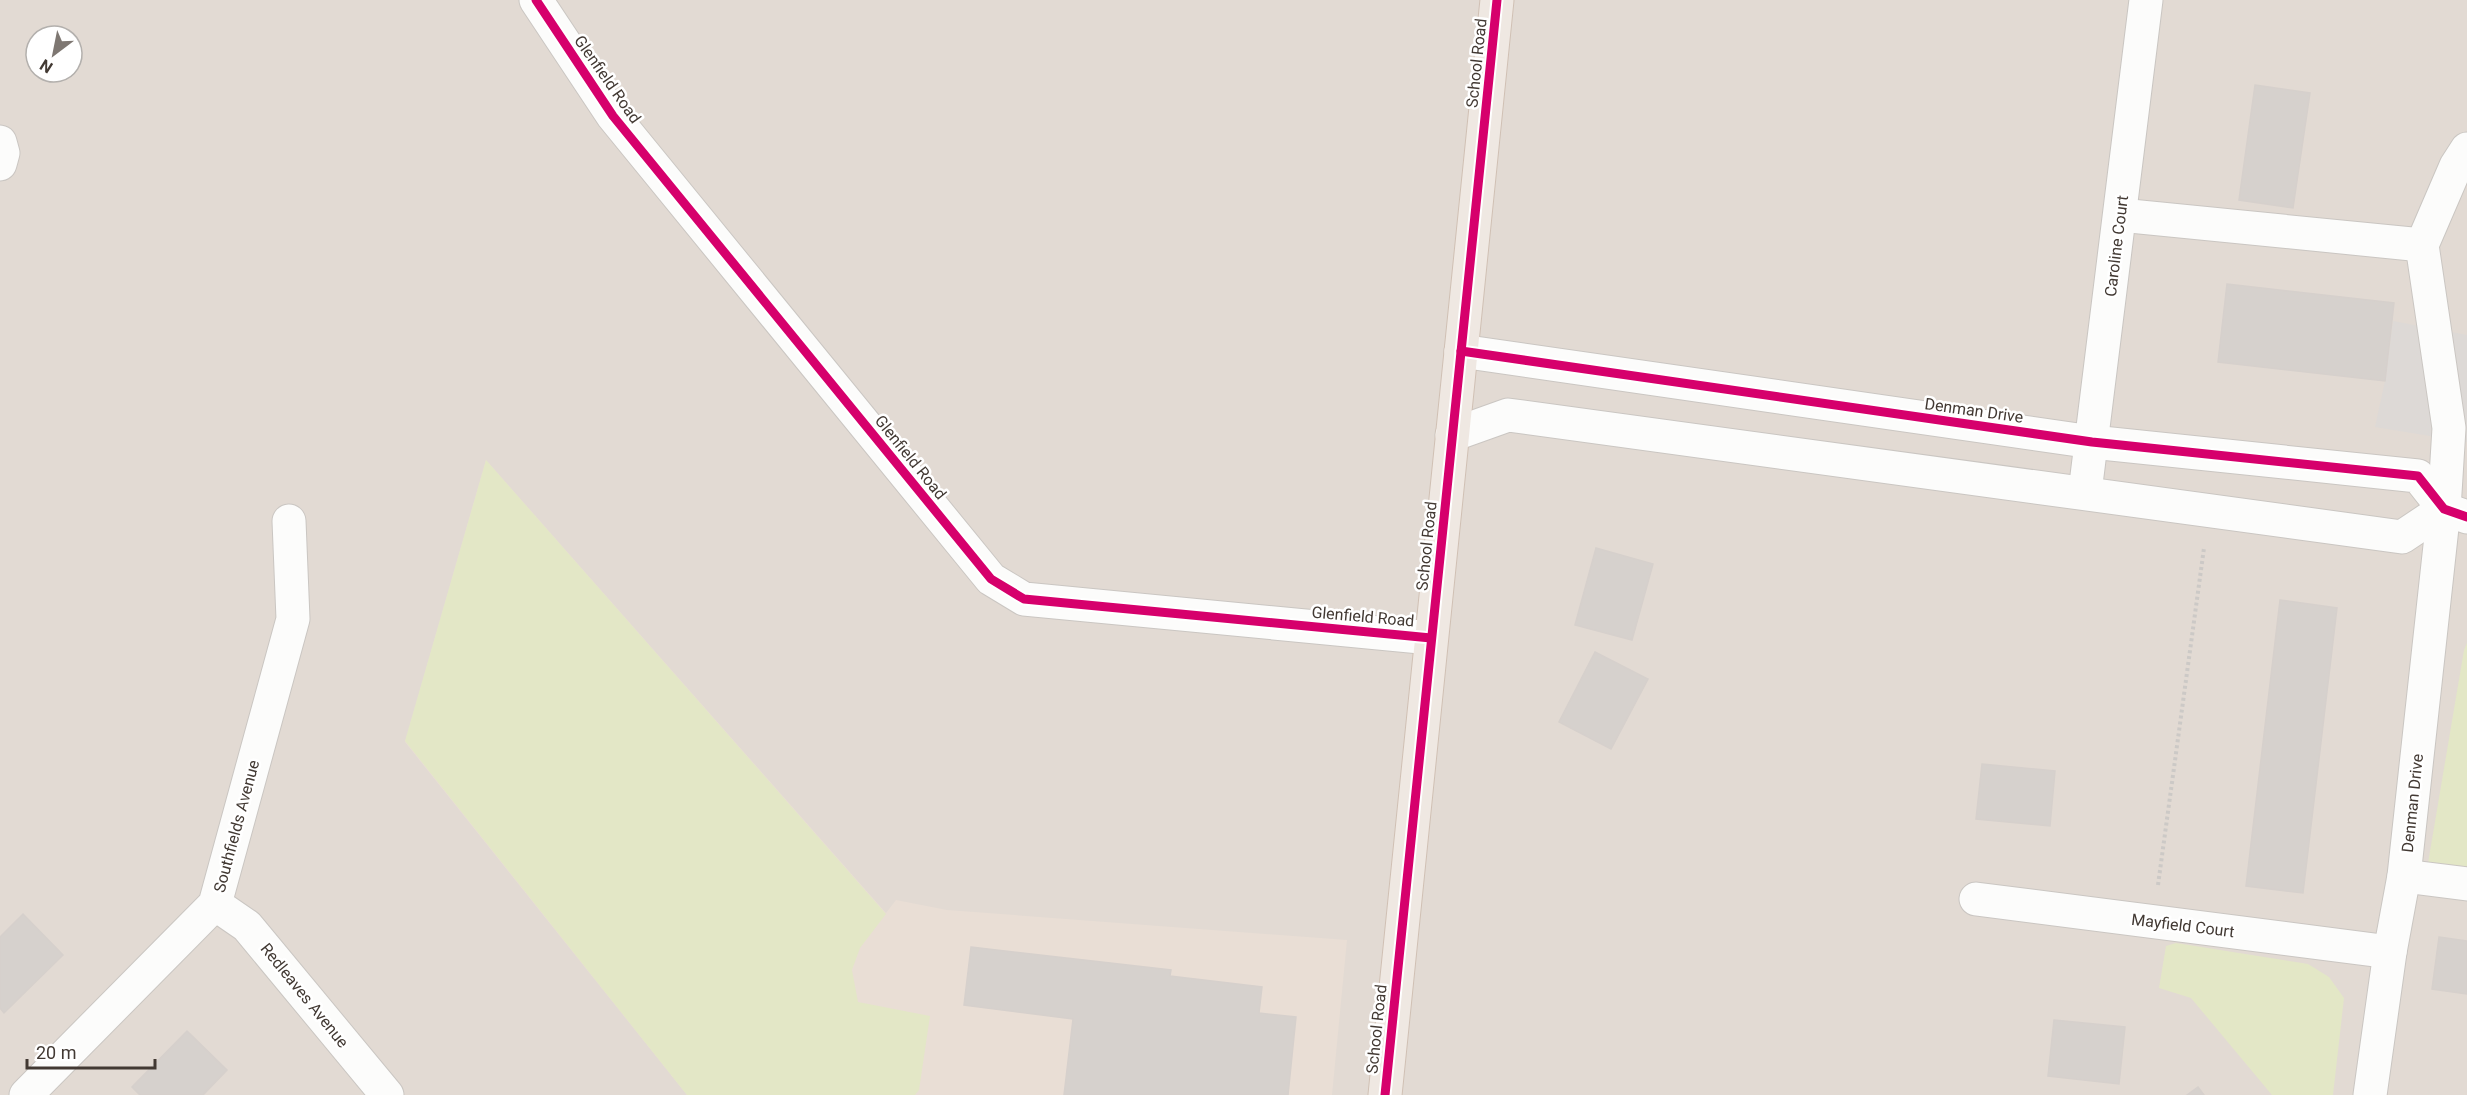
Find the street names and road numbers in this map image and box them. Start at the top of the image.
street label: School Road [1462,18,1491,109]
street label: Glenfield Road [570,32,645,127]
street label: Caroline Court [2101,194,2132,298]
street label: Denman Drive [1923,394,2024,427]
street label: Glenfield Road [871,411,950,503]
street label: School Road [1412,501,1441,592]
street label: Glenfield Road [1311,603,1415,630]
street label: Denman Drive [2398,753,2427,853]
street label: Southfields Avenue [210,758,263,894]
street label: Mayfield Court [2130,910,2236,941]
street label: Redleaves Avenue [257,939,353,1051]
street label: School Road [1362,984,1391,1075]

